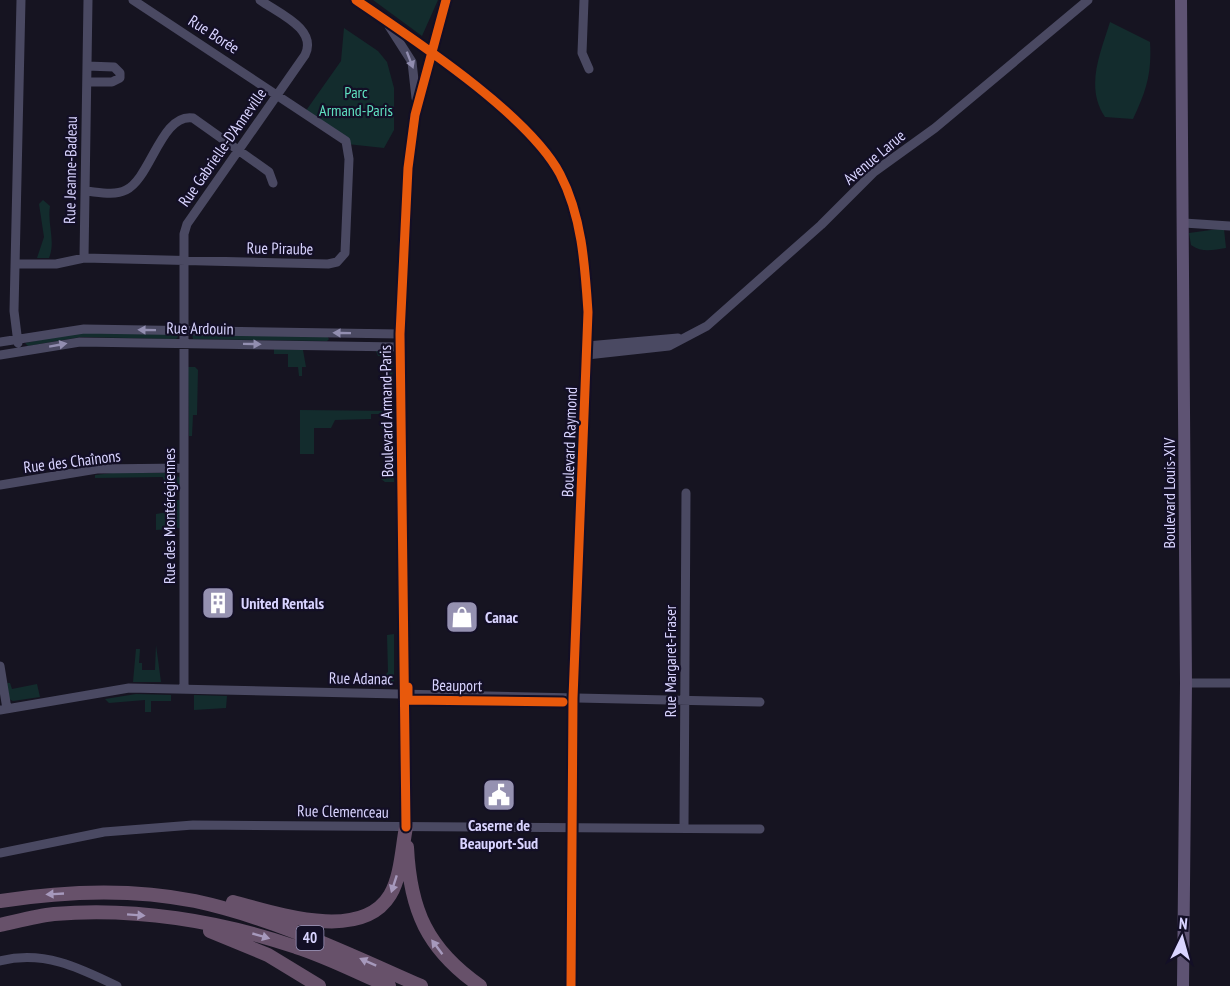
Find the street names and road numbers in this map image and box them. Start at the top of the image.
street label: Rue Borée [185,10,243,58]
street label: Rue Gabrielle-D'Anneville [174,84,270,210]
street label: Rue Jeanne-Badeau [59,116,81,224]
street label: Avenue Larue [839,125,909,189]
street label: Rue Piraube [247,237,313,259]
street label: Rue Ardouin [166,317,234,339]
street label: Boulevard Armand-Paris [375,345,397,477]
street label: Boulevard Raymond [557,387,581,497]
street label: Boulevard Louis-XIV [1159,437,1179,549]
street label: Rue des Chaînons [22,445,122,477]
street label: Rue des Montérégiennes [159,448,179,584]
street label: Rue Margaret-Fraser [660,604,680,717]
street label: Rue Adanac [329,667,394,689]
street label: Beauport [432,675,483,695]
street label: Rue Clemenceau [297,800,389,822]
road number: 40 [296,926,324,950]

